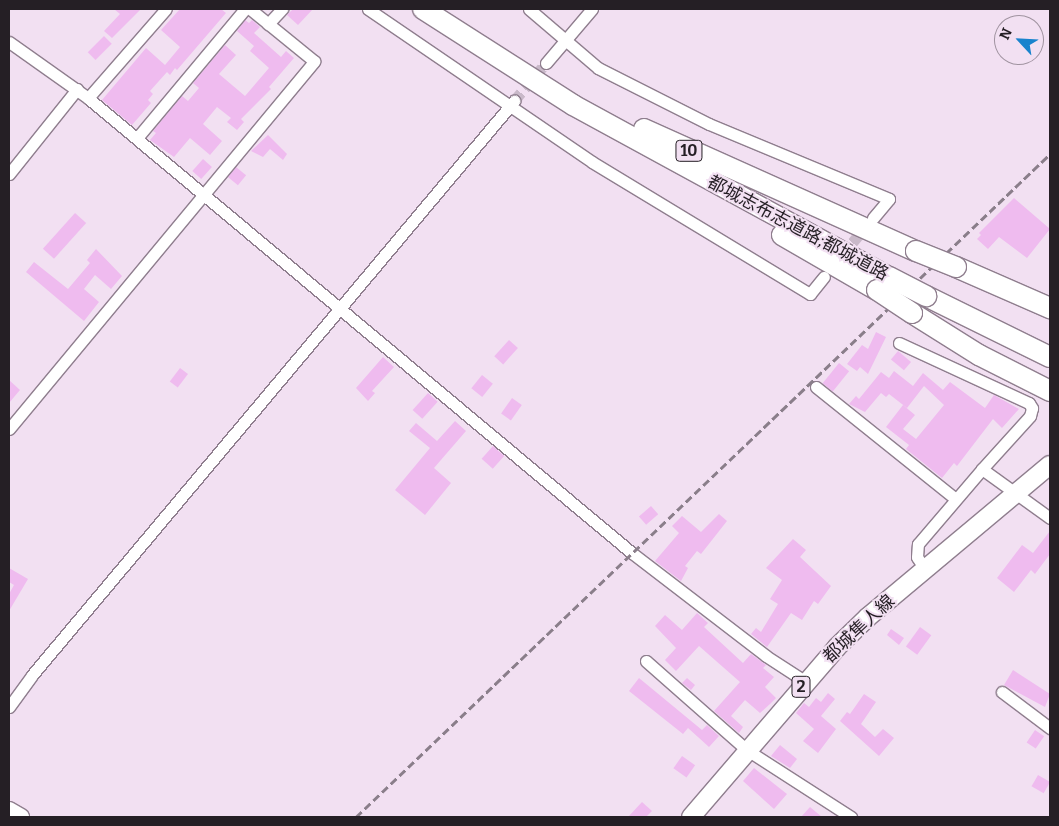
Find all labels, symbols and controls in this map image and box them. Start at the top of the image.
north arrow [994,15,1044,65]
text: N [996,25,1016,42]
road number: 10 [675,138,703,164]
street label: 都城志布志道路;都城道路 [704,171,892,285]
street label: 都城隼人線 [819,590,899,668]
road number: 2 [791,674,811,700]

